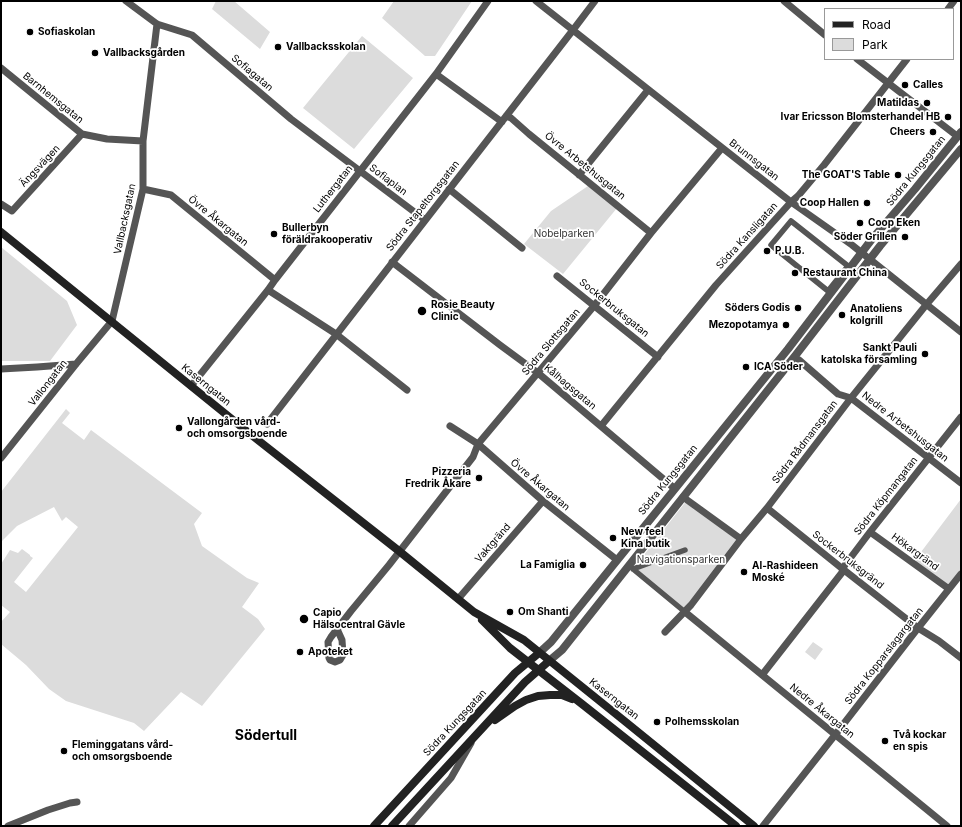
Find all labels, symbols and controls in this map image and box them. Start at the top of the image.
legend [824,8,954,60]
text: Road [862,17,891,32]
place label: Sofiaskolan [38,26,95,38]
marker: Sofiaskolan [25,27,35,37]
text: Park [862,37,888,52]
place label: Vallbacksskolan [286,41,366,53]
marker: Vallbacksskolan [273,42,283,52]
place label: Vallbacksgården [103,47,185,59]
marker: Vallbacksgården [90,48,100,58]
street label: Sofiagatan [229,52,275,94]
street label: Barnhemsgatan [20,70,86,126]
place label: Calles [913,79,943,91]
marker: Calles [900,80,910,90]
place label: Matildas [877,97,919,109]
marker: Matildas [922,98,932,108]
place label: Ivar Ericsson Blomsterhandel HB [781,111,940,123]
marker: Ivar Ericsson Blomsterhandel HB [943,112,953,122]
place label: Cheers [890,126,925,138]
marker: Cheers [928,127,938,137]
street label: Övre Arbetshusgatan [542,130,628,202]
street label: Södra Kungsgatan [884,133,948,209]
street label: Brunnsgatan [727,137,781,183]
street label: Ängsvägen [17,142,63,190]
street label: Södra Stapeltorgsgatan [384,158,462,254]
street label: Sofiaplan [367,162,409,198]
street label: Luthergatan [311,163,355,215]
place label: The GOAT'S Table [802,169,890,181]
marker: The GOAT'S Table [893,170,903,180]
street label: Vallbacksgatan [112,183,138,255]
street label: Övre Åkargatan [186,193,250,249]
place label: Coop Hallen [800,197,859,209]
marker: Coop Hallen [862,198,872,208]
street label: Södra Kansligatan [714,200,780,272]
place label: Coop Eken [868,217,920,229]
marker: Coop Eken [855,218,865,228]
place label: Bullerbyn föräldrakooperativ [282,222,373,246]
park label: Nobelparken [534,228,594,240]
marker: Bullerbyn föräldrakooperativ [269,229,279,239]
place label: Söder Grillen [834,231,897,243]
marker: Söder Grillen [900,232,910,242]
place label: P.U.B. [775,245,805,257]
marker: P.U.B. [762,246,772,256]
place label: Restaurant China [803,267,887,279]
marker: Restaurant China [790,268,800,278]
street label: Sockerbruksgatan [577,276,651,340]
place label: Rosie Beauty Clinic [431,299,495,322]
place label: Söders Godis [725,302,790,314]
marker: Söders Godis [793,303,803,313]
place label: Anatoliens kolgrill [850,303,902,326]
marker: Rosie Beauty Clinic [416,305,428,317]
street label: Södra Slottsgatan [520,306,582,378]
marker: Anatoliens kolgrill [837,310,847,320]
place label: Mezopotamya [709,319,778,331]
marker: Mezopotamya [781,320,791,330]
place label: Sankt Pauli katolska församling [821,342,917,366]
marker: Sankt Pauli katolska församling [920,349,930,359]
street label: Vallongatan [26,357,70,409]
place label: ICA Söder [754,361,803,373]
street label: Kaserngatan [179,362,233,408]
street label: Kålhagsgatan [542,362,598,412]
marker: ICA Söder [741,362,751,372]
street label: Nedre Arbetshusgatan [859,389,951,465]
street label: Södra Rådmansgatan [770,398,840,486]
place label: Vallongården vård- och omsorgsboende [187,416,287,440]
marker: Vallongården vård- och omsorgsboende [174,423,184,433]
street label: Södra Kungsgatan [636,442,700,518]
street label: Södra Köpmangatan [852,454,920,538]
street label: Övre Åkargatan [508,457,572,513]
place label: Pizzeria Fredrik Åkare [405,466,471,490]
marker: Pizzeria Fredrik Åkare [474,473,484,483]
street label: Vaktgränd [473,521,513,565]
place label: New feel Kina butik [621,526,670,550]
street label: Sockerbruksgränd [810,528,886,592]
street label: Hökargränd [889,531,941,573]
marker: New feel Kina butik [608,533,618,543]
park label: Navigationsparken [637,554,725,566]
place label: La Famiglia [520,559,575,571]
marker: La Famiglia [578,560,588,570]
place label: Al-Rashideen Moské [752,560,818,584]
marker: Al-Rashideen Moské [739,567,749,577]
street label: Södra Kopparslagargatan [842,605,926,707]
place label: Om Shanti [518,606,568,618]
place label: Capio Hälsocentral Gävle [313,607,405,630]
marker: Om Shanti [505,607,515,617]
marker: Capio Hälsocentral Gävle [298,613,310,625]
place label: Apoteket [308,646,353,658]
marker: Apoteket [295,647,305,657]
street label: Kaserngatan [587,676,641,722]
street label: Nedre Åkargatan [787,681,857,741]
street label: Södra Kungsgatan [421,687,489,759]
place label: Polhemsskolan [665,716,739,728]
marker: Polhemsskolan [652,717,662,727]
district label: Södertull [235,728,297,744]
place label: Två kockar en spis [893,729,946,752]
marker: Två kockar en spis [880,736,890,746]
place label: Fleminggatans vård- och omsorgsboende [72,739,173,762]
marker: Fleminggatans vård- och omsorgsboende [59,746,69,756]

